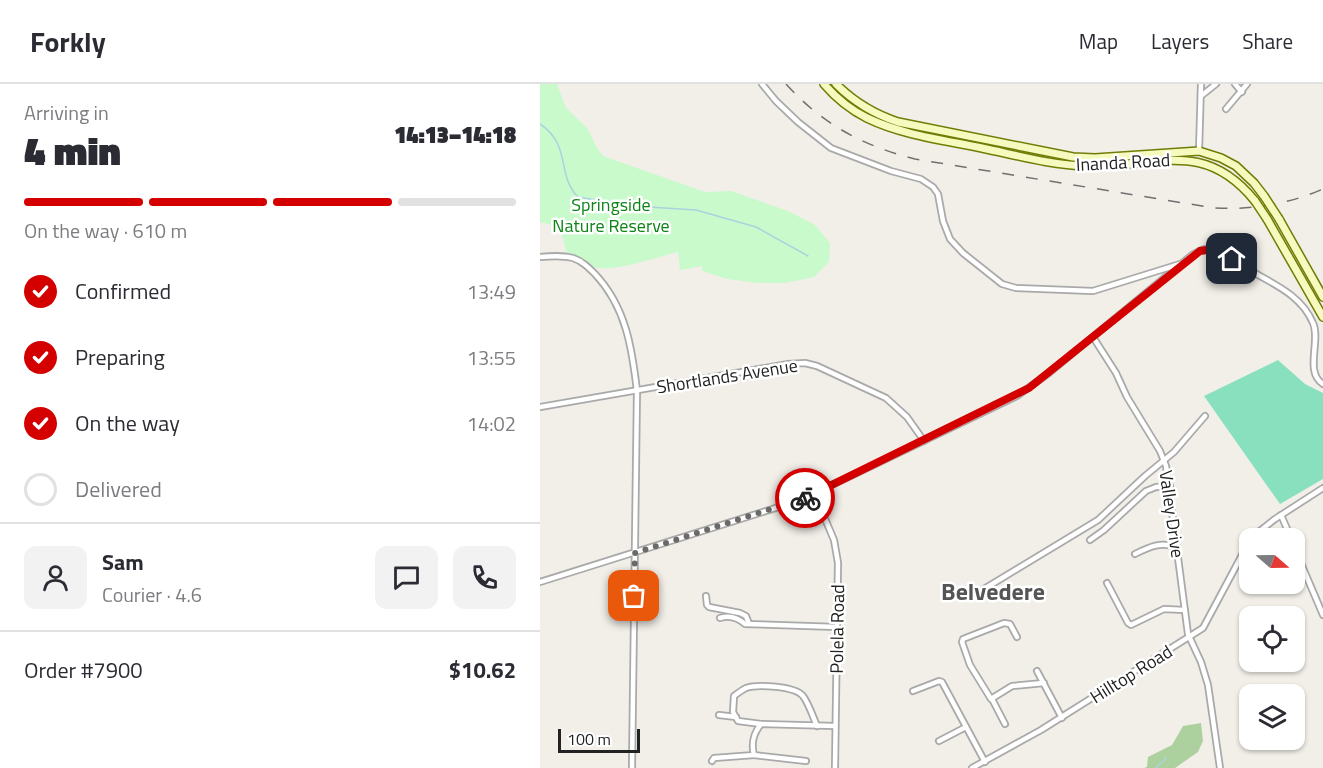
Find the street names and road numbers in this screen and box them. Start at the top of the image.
street label: Inanda Road [1075,146,1171,178]
street label: Shortlands Avenue [655,352,799,400]
street label: Valley Drive [1152,468,1192,560]
street label: Polela Road [823,584,851,674]
street label: Hilltop Road [1085,638,1177,710]

